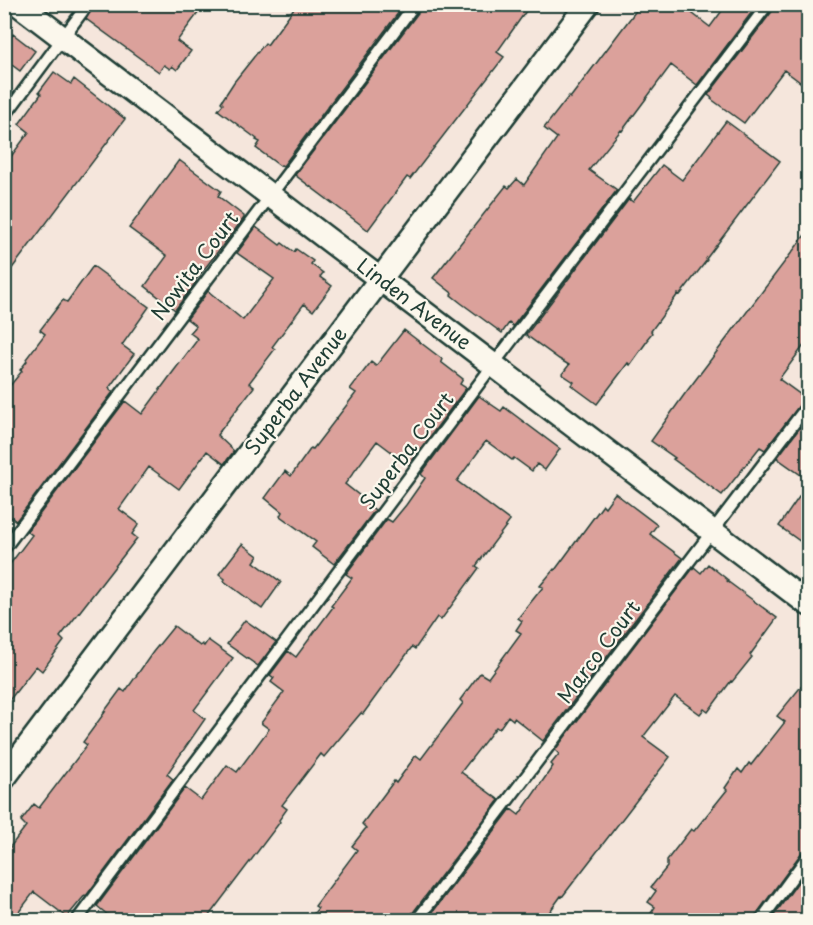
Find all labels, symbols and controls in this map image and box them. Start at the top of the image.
street label: Nowita Court [143,204,245,326]
street label: Linden Avenue [351,250,478,356]
street label: Superba Avenue [237,320,354,461]
street label: Superba Court [352,385,460,516]
street label: Marco Court [549,594,647,709]

